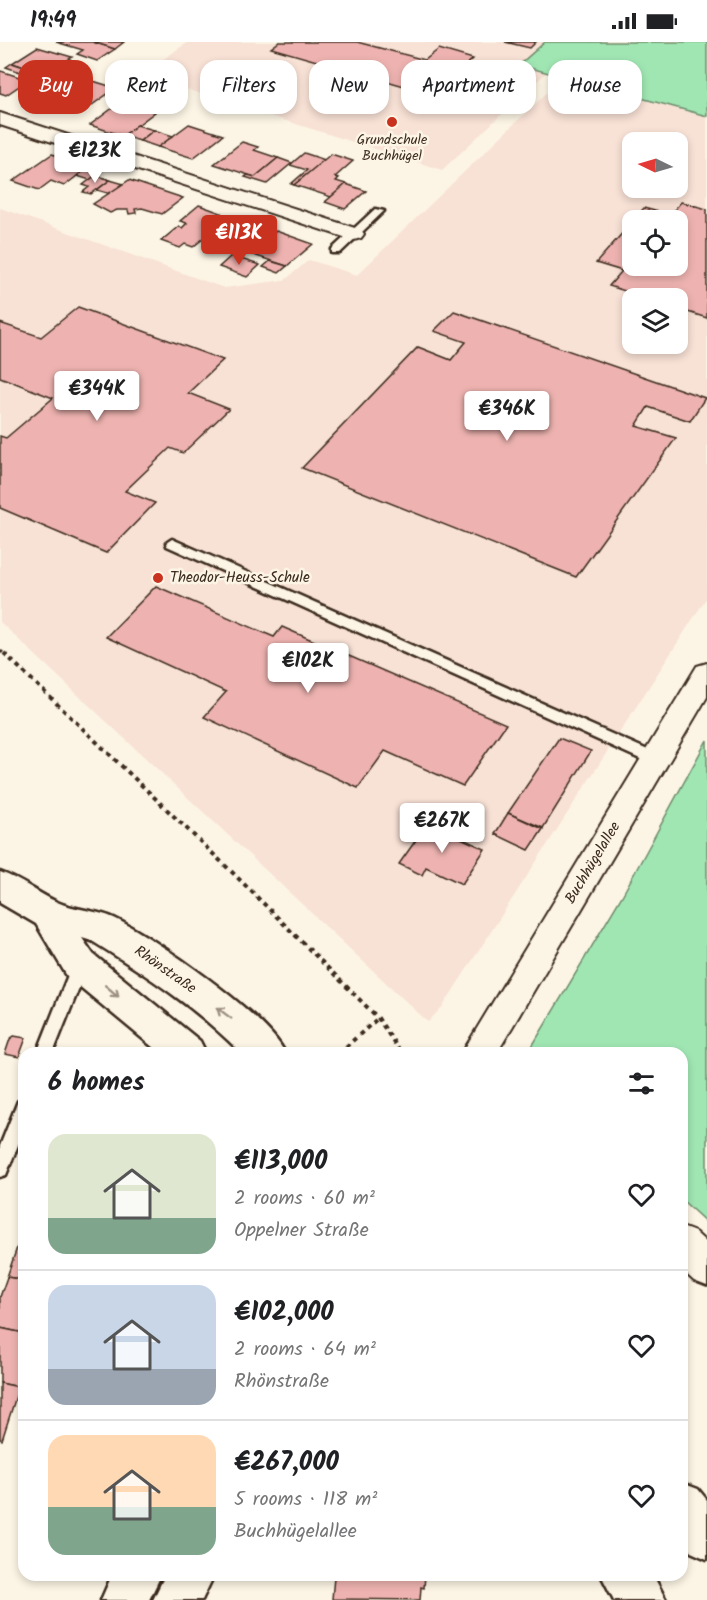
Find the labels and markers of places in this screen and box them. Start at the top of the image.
marker: Grundschule Buchhügel [385,115,399,129]
place label: Grundschule Buchhügel [357,129,428,167]
pin: €123K [53,133,137,184]
pin: €113K [197,215,281,266]
pin: €344K [55,371,139,422]
pin: €346K [465,391,549,442]
place label: Theodor-Heuss-Schule [170,566,310,590]
marker: Theodor-Heuss-Schule [151,571,165,585]
pin: €102K [266,643,350,694]
pin: €267K [400,803,484,854]

